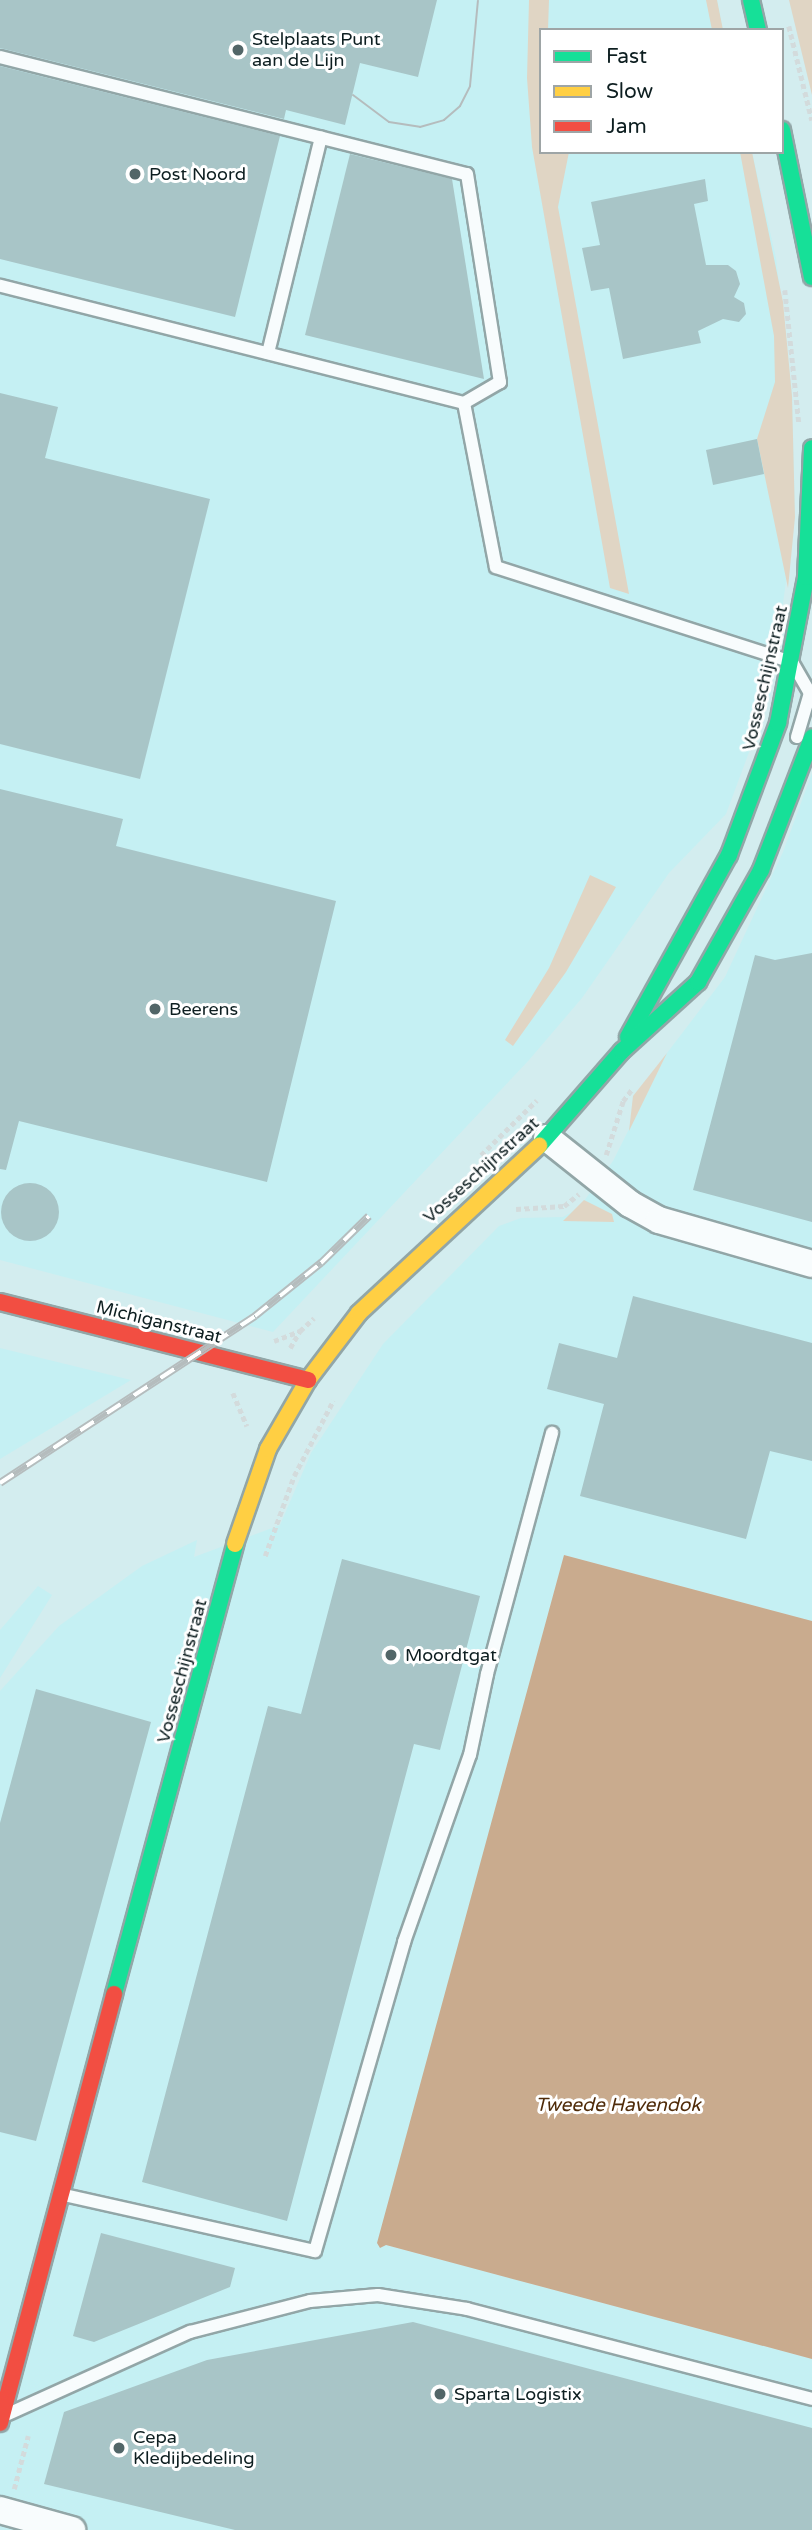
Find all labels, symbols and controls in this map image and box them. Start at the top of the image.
legend [539,28,784,154]
place label: Stelplaats Punt aan de Lijn [252,29,381,72]
marker: Stelplaats Punt aan de Lijn [230,42,246,58]
text: Fast [606,44,647,69]
text: Slow [606,79,653,104]
text: Jam [606,114,647,139]
place label: Post Noord [149,163,246,185]
marker: Post Noord [127,166,143,182]
street label: Vosseschijnstraat [738,603,792,753]
place label: Beerens [169,998,238,1020]
marker: Beerens [147,1001,163,1017]
street label: Vosseschijnstraat [419,1112,543,1228]
street label: Michiganstraat [94,1296,224,1348]
street label: Vosseschijnstraat [152,1597,212,1745]
place label: Moordtgat [405,1644,497,1666]
marker: Moordtgat [383,1647,399,1663]
water label: Tweede Havendok [535,2095,701,2117]
place label: Sparta Logistix [454,2383,582,2405]
marker: Sparta Logistix [432,2386,448,2402]
place label: Cepa Kledijbedeling [133,2427,255,2470]
marker: Cepa Kledijbedeling [111,2440,127,2456]

